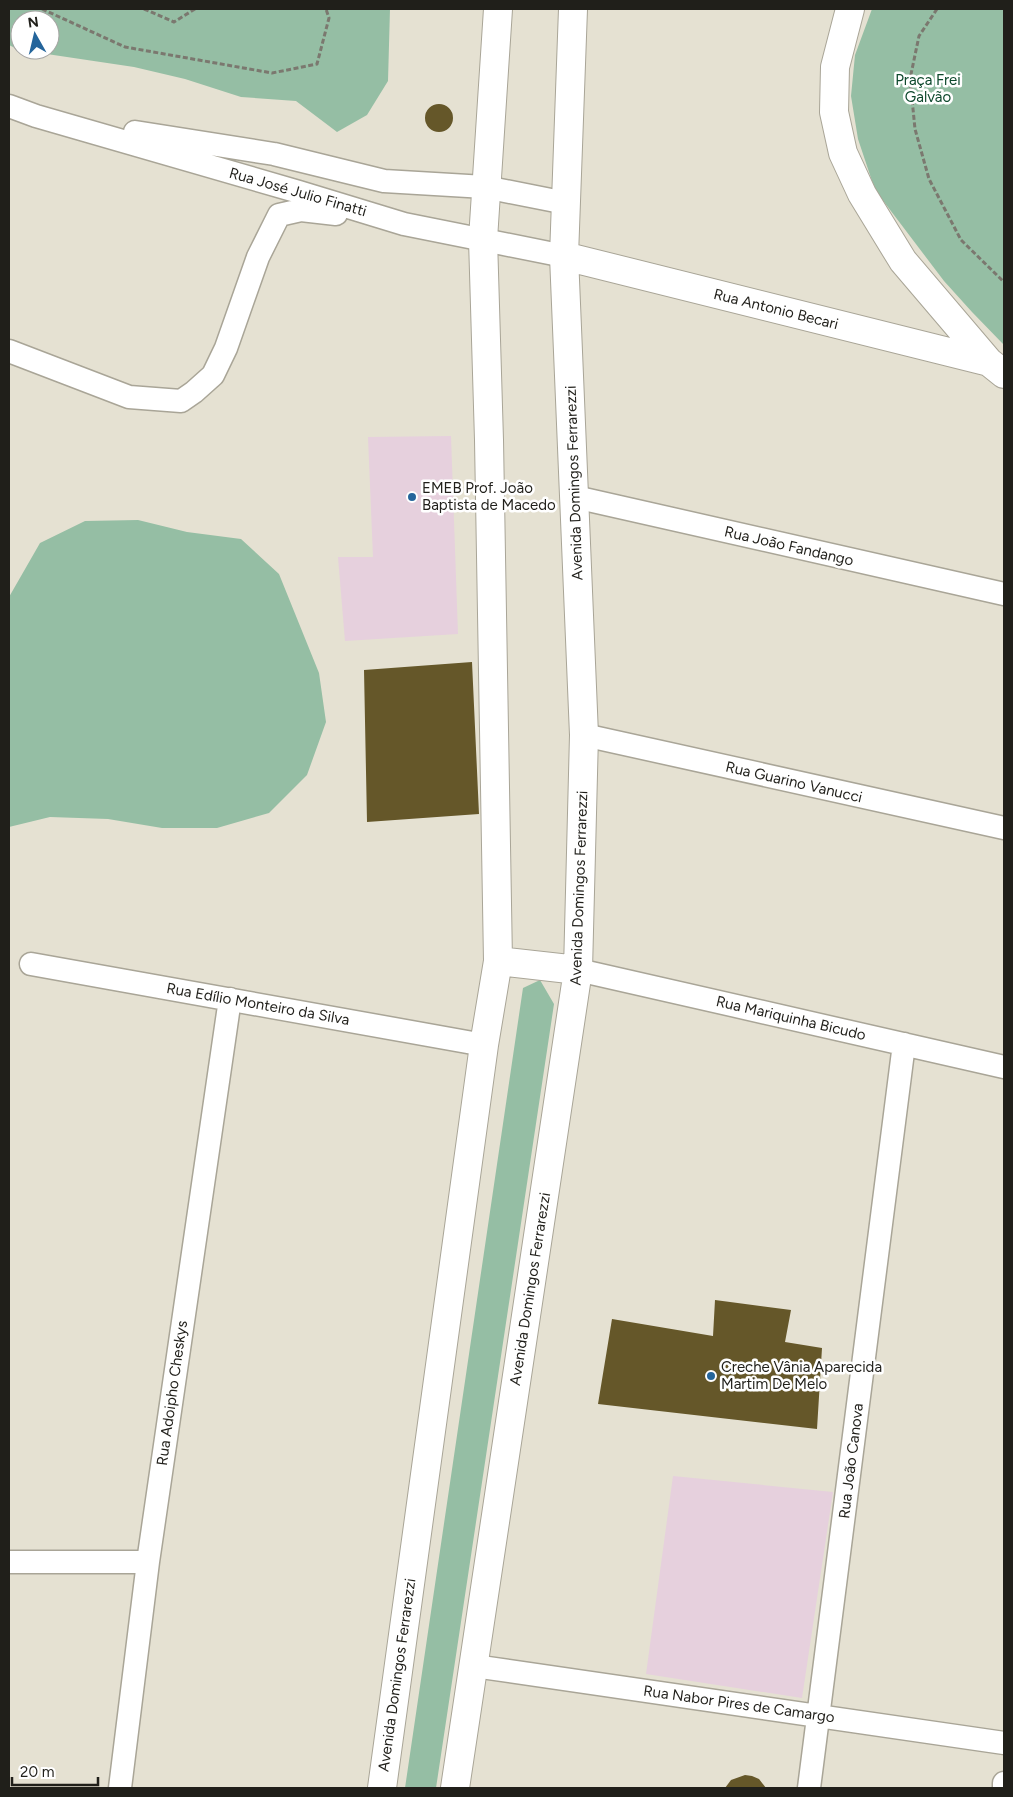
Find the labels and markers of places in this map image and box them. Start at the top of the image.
place label: EMEB Prof. João Baptista de Macedo [422,479,556,514]
marker: EMEB Prof. João Baptista de Macedo [406,491,418,503]
place label: Creche Vânia Aparecida Martim De Melo [721,1358,882,1393]
marker: Creche Vânia Aparecida Martim De Melo [705,1370,717,1382]

